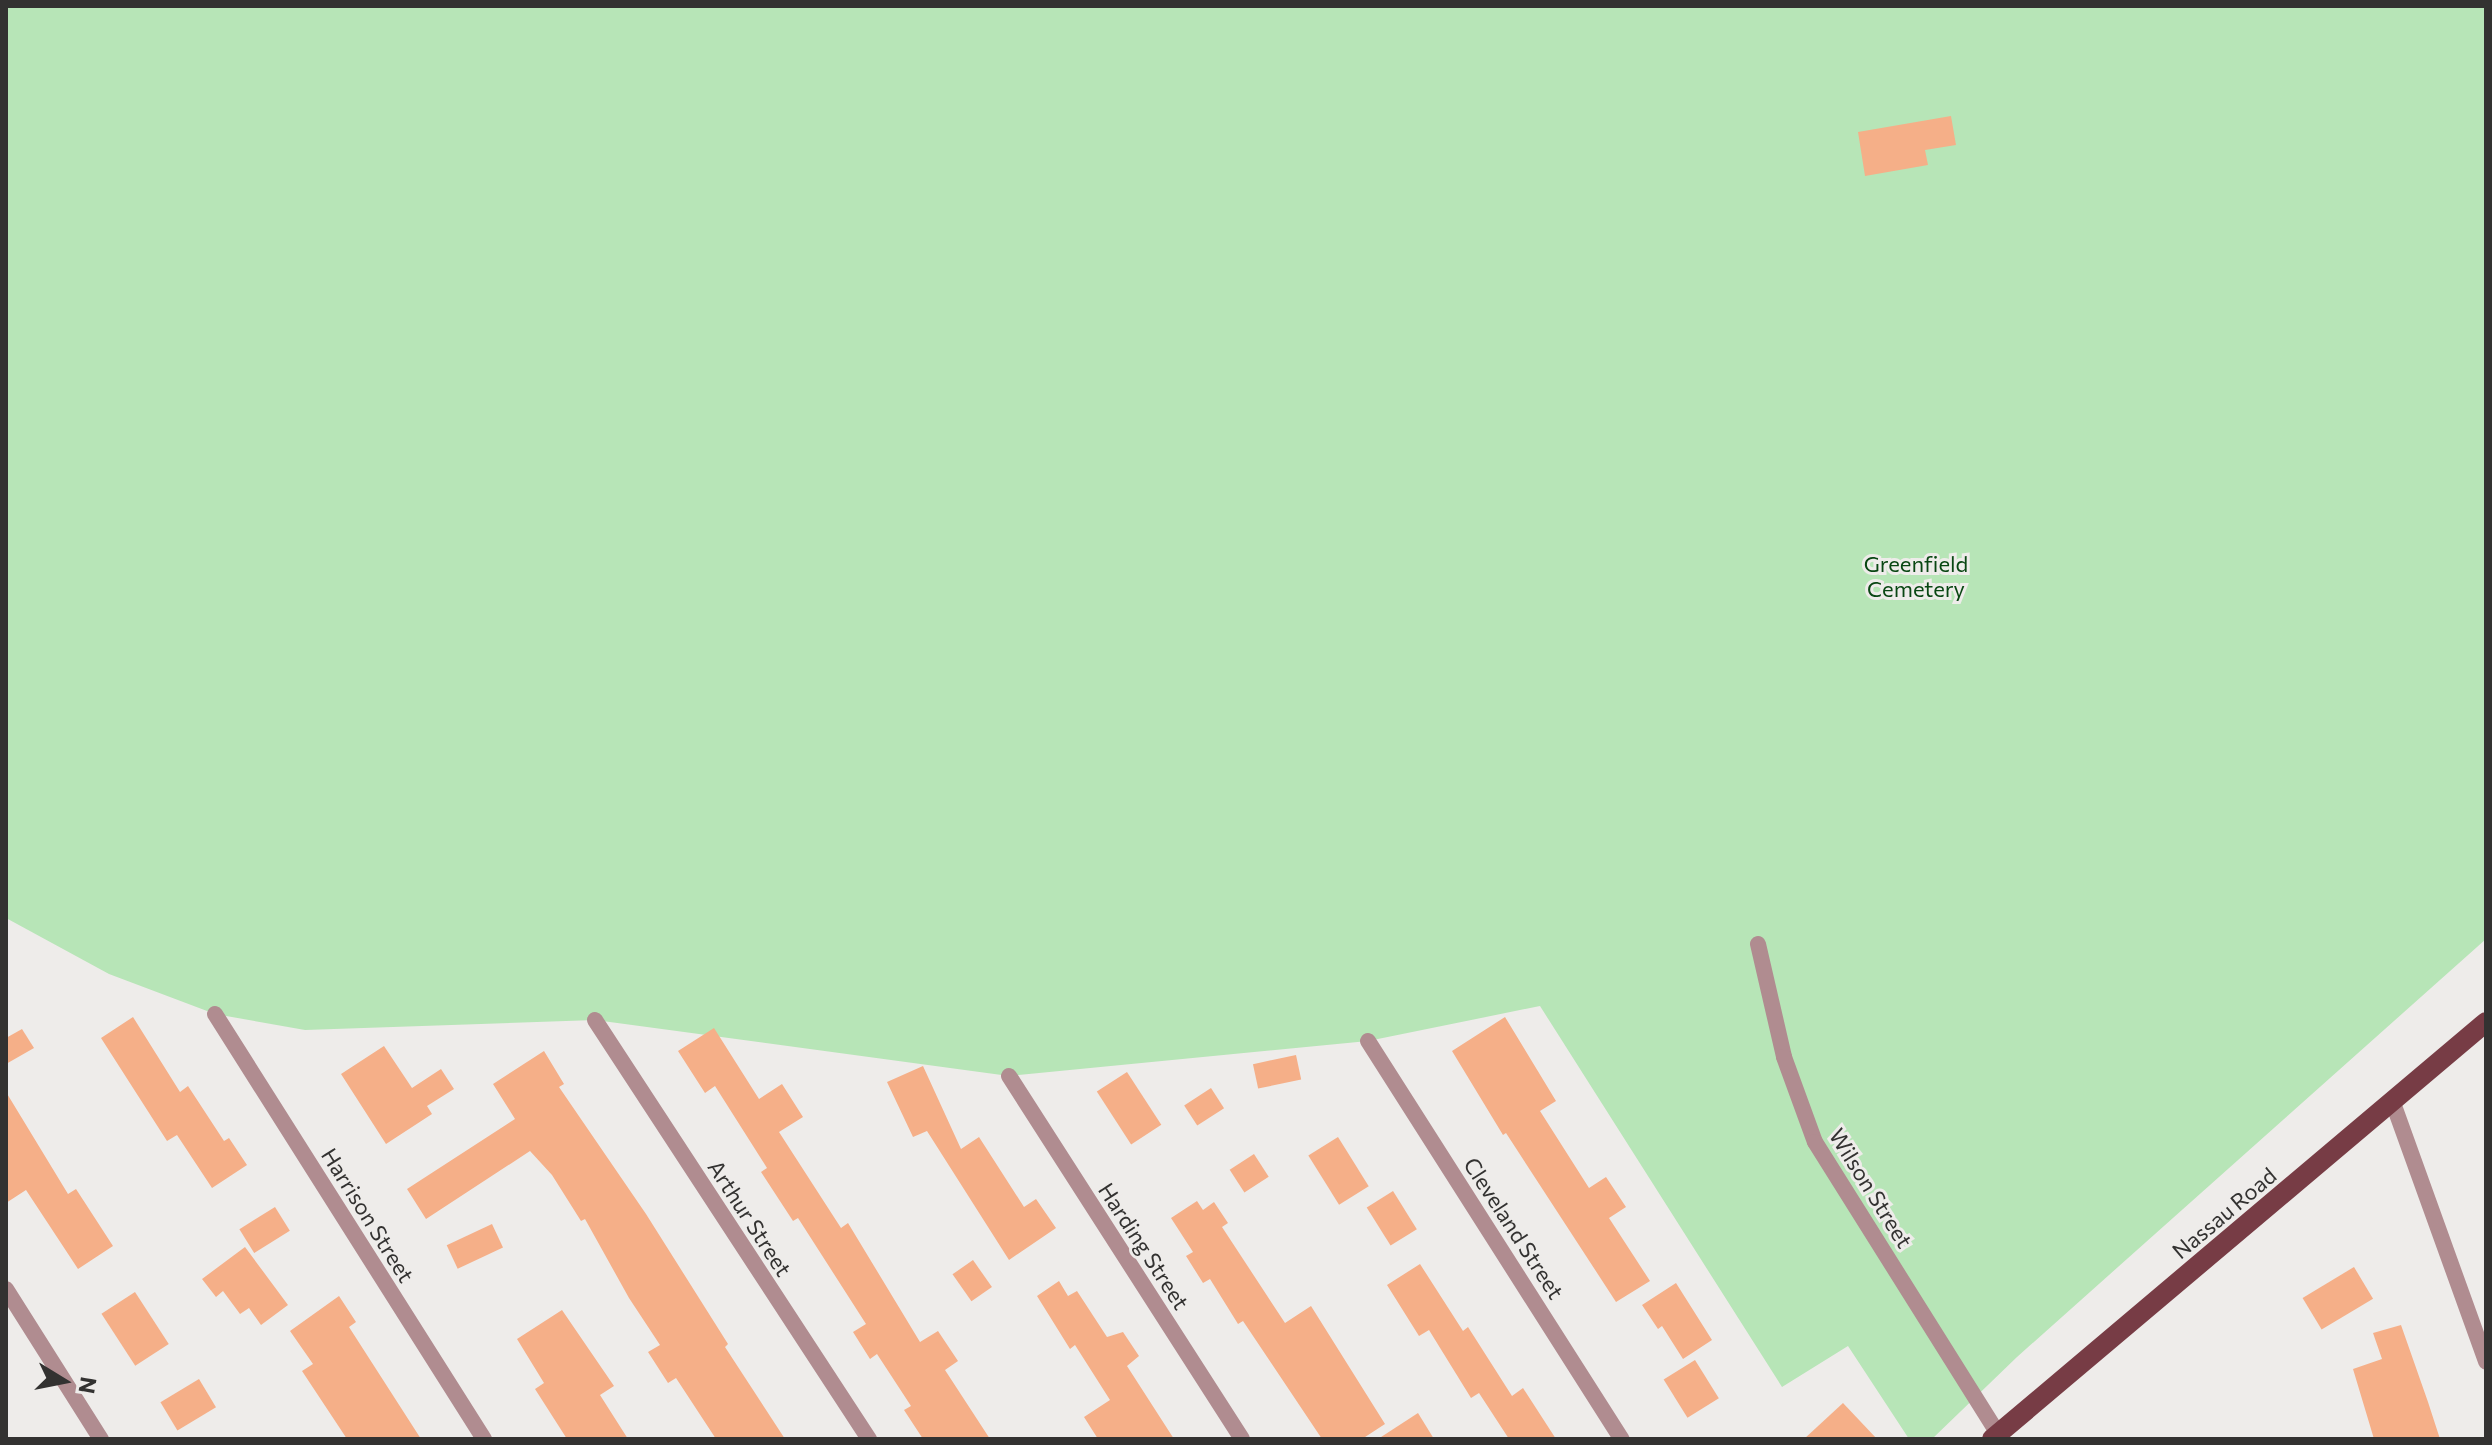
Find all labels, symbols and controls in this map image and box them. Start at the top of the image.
park label: Greenfield Cemetery [1864,550,1968,602]
street label: Wilson Street [1824,1123,1918,1253]
street label: Harrison Street [316,1143,420,1287]
street label: Cleveland Street [1458,1152,1570,1304]
street label: Arthur Street [703,1155,797,1281]
street label: Nassau Road [2167,1162,2281,1264]
street label: Harding Street [1093,1178,1195,1314]
north arrow [24,1341,104,1421]
text: N [73,1375,103,1396]

